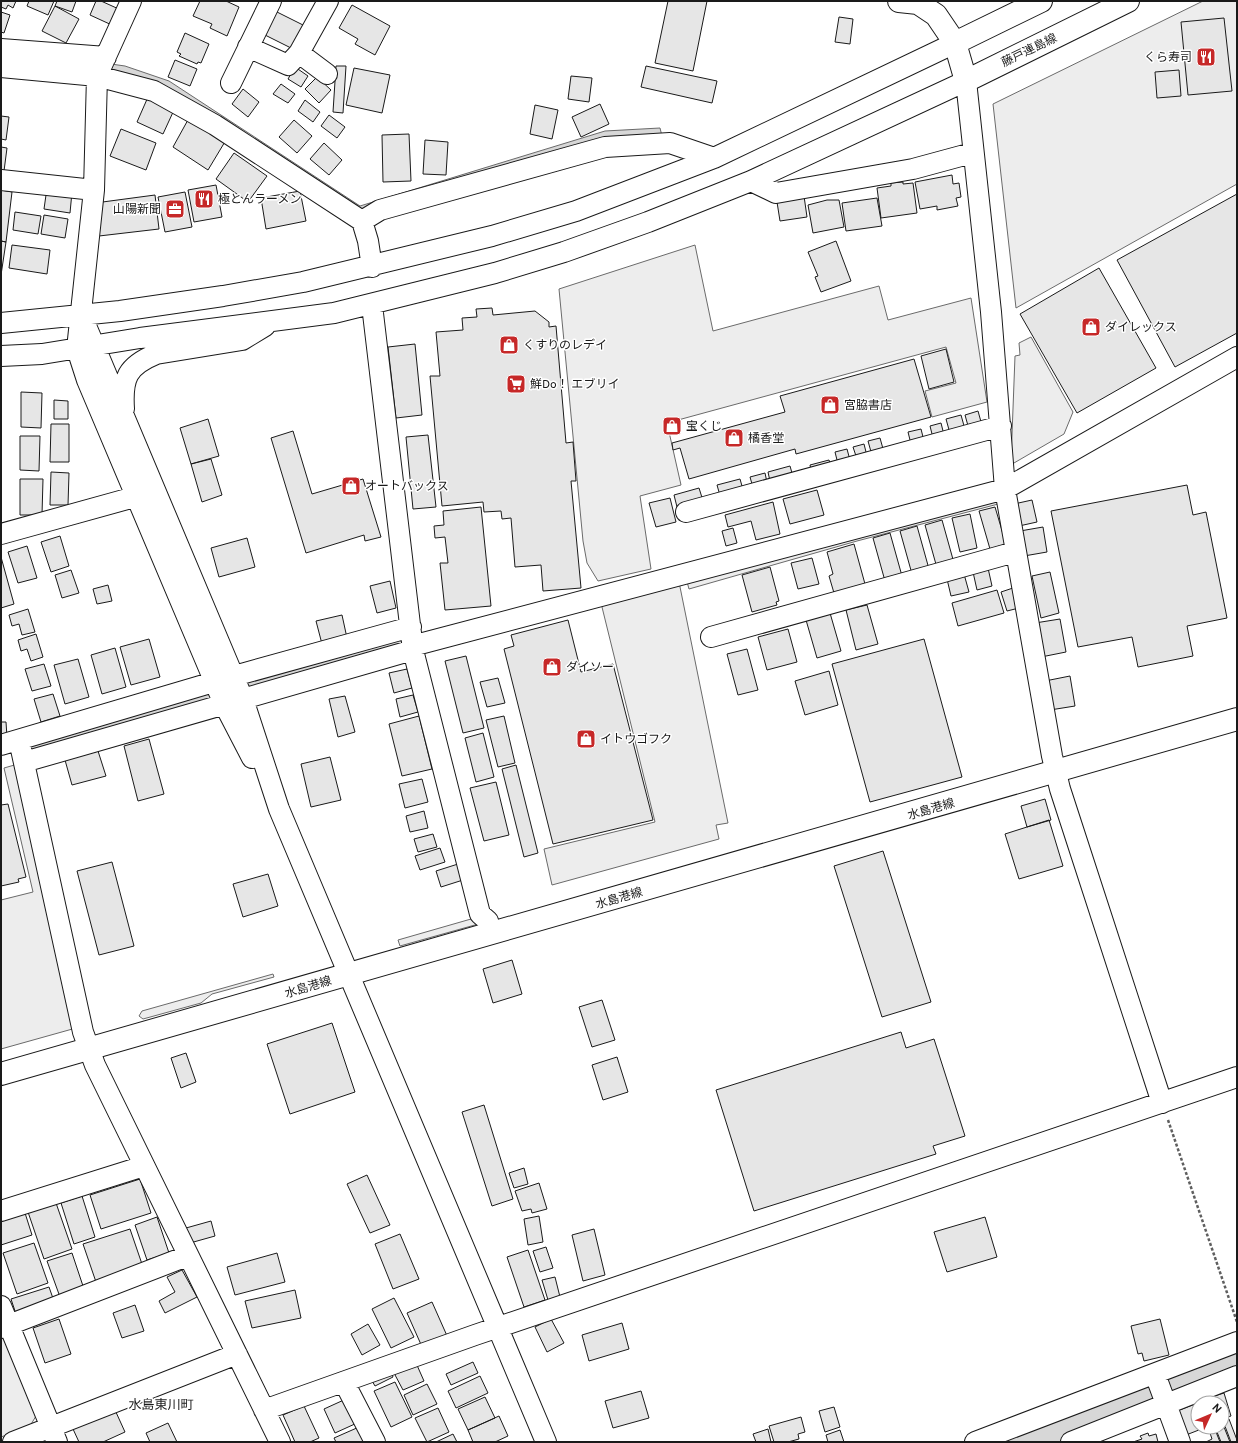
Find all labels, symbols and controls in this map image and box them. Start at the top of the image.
street label: 藤戸連島線 [999,31,1060,71]
restaurant icon: くら寿司 [1195,46,1217,68]
place label: くら寿司 [1144,50,1192,66]
restaurant icon: 極とんラーメン [193,188,215,210]
place label: 極とんラーメン [218,192,302,208]
office icon: 山陽新聞 [164,198,186,220]
place label: 山陽新聞 [113,202,161,218]
shop icon: ダイレックス [1080,316,1102,338]
place label: ダイレックス [1105,320,1177,336]
shop icon: くすりのレデイ [498,334,520,356]
place label: くすりのレデイ [523,338,607,354]
supermarket icon: 鮮Do！ エブリイ [505,373,527,395]
place label: 鮮Do！ エブリイ [530,377,620,393]
shop icon: 宮脇書店 [819,394,841,416]
place label: 宮脇書店 [844,398,892,414]
shop icon: 宝くじ [661,415,683,437]
place label: 宝くじ [686,419,722,435]
shop icon: 橘香堂 [723,427,745,449]
place label: 橘香堂 [748,431,784,447]
shop icon: オートバックス [340,475,362,497]
place label: オートバックス [365,479,449,495]
shop icon: ダイソー [541,656,563,678]
place label: ダイソー [566,660,614,676]
shop icon: イトウゴフク [575,728,597,750]
place label: イトウゴフク [600,732,672,748]
street label: 水島港線 [906,796,957,824]
street label: 水島港線 [594,885,645,913]
street label: 水島港線 [283,973,334,1003]
north arrow [1190,1395,1230,1435]
district label: 水島東川町 [128,1398,194,1414]
text: N [1209,1401,1224,1416]

